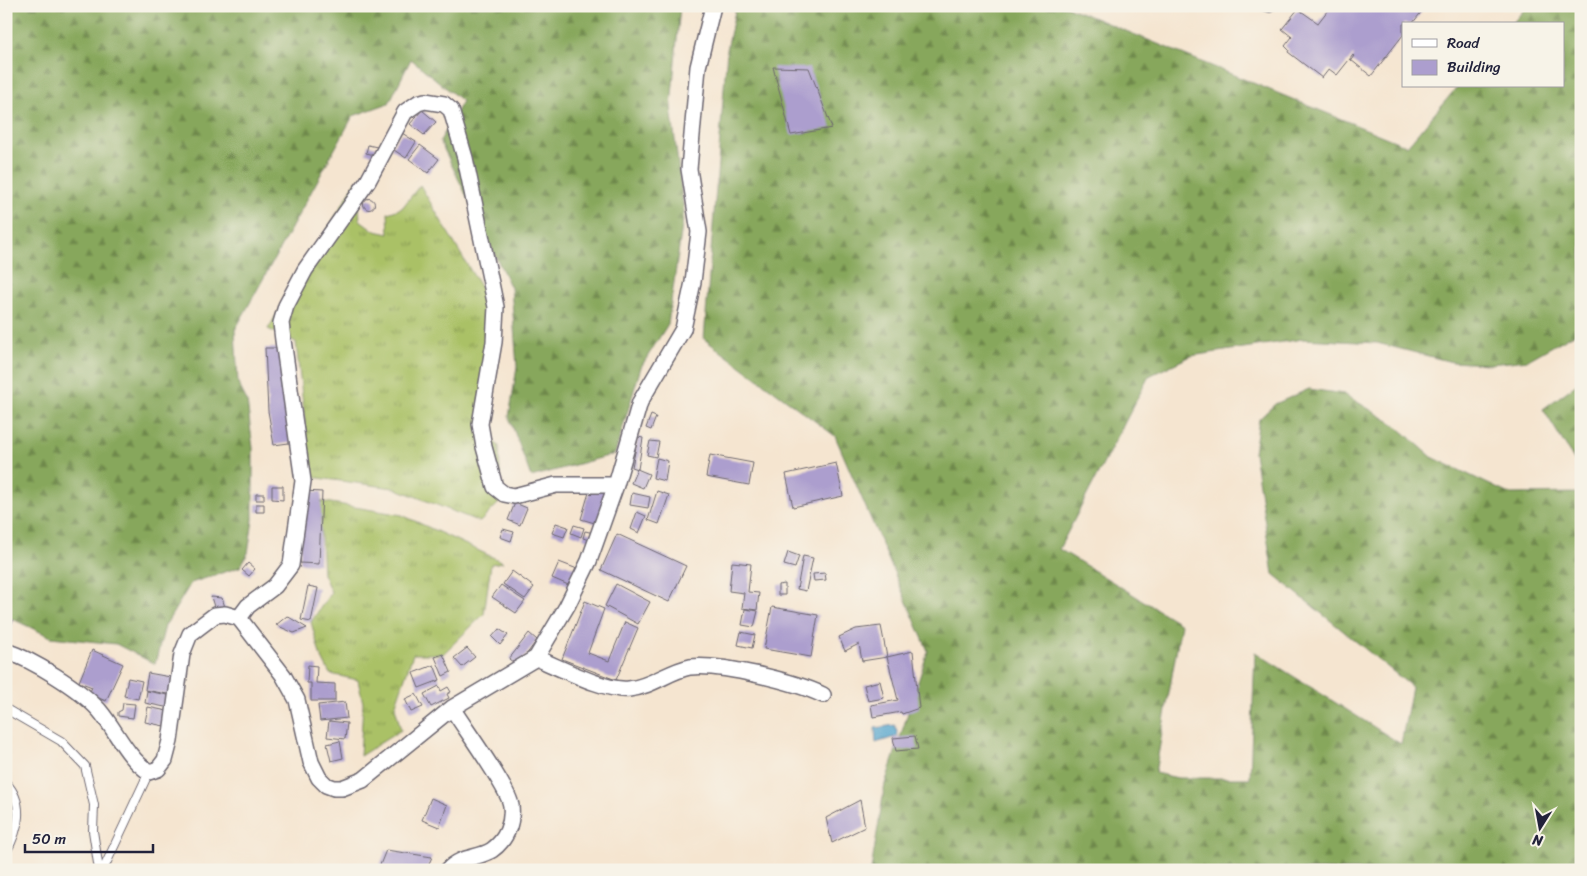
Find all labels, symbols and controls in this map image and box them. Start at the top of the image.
legend [1402,22,1564,88]
text: Road [1447,30,1480,56]
text: Building [1447,54,1501,80]
north arrow [1514,804,1564,854]
scale bar [25,821,152,853]
text: 50 m [32,826,67,852]
text: N [1530,827,1546,854]

